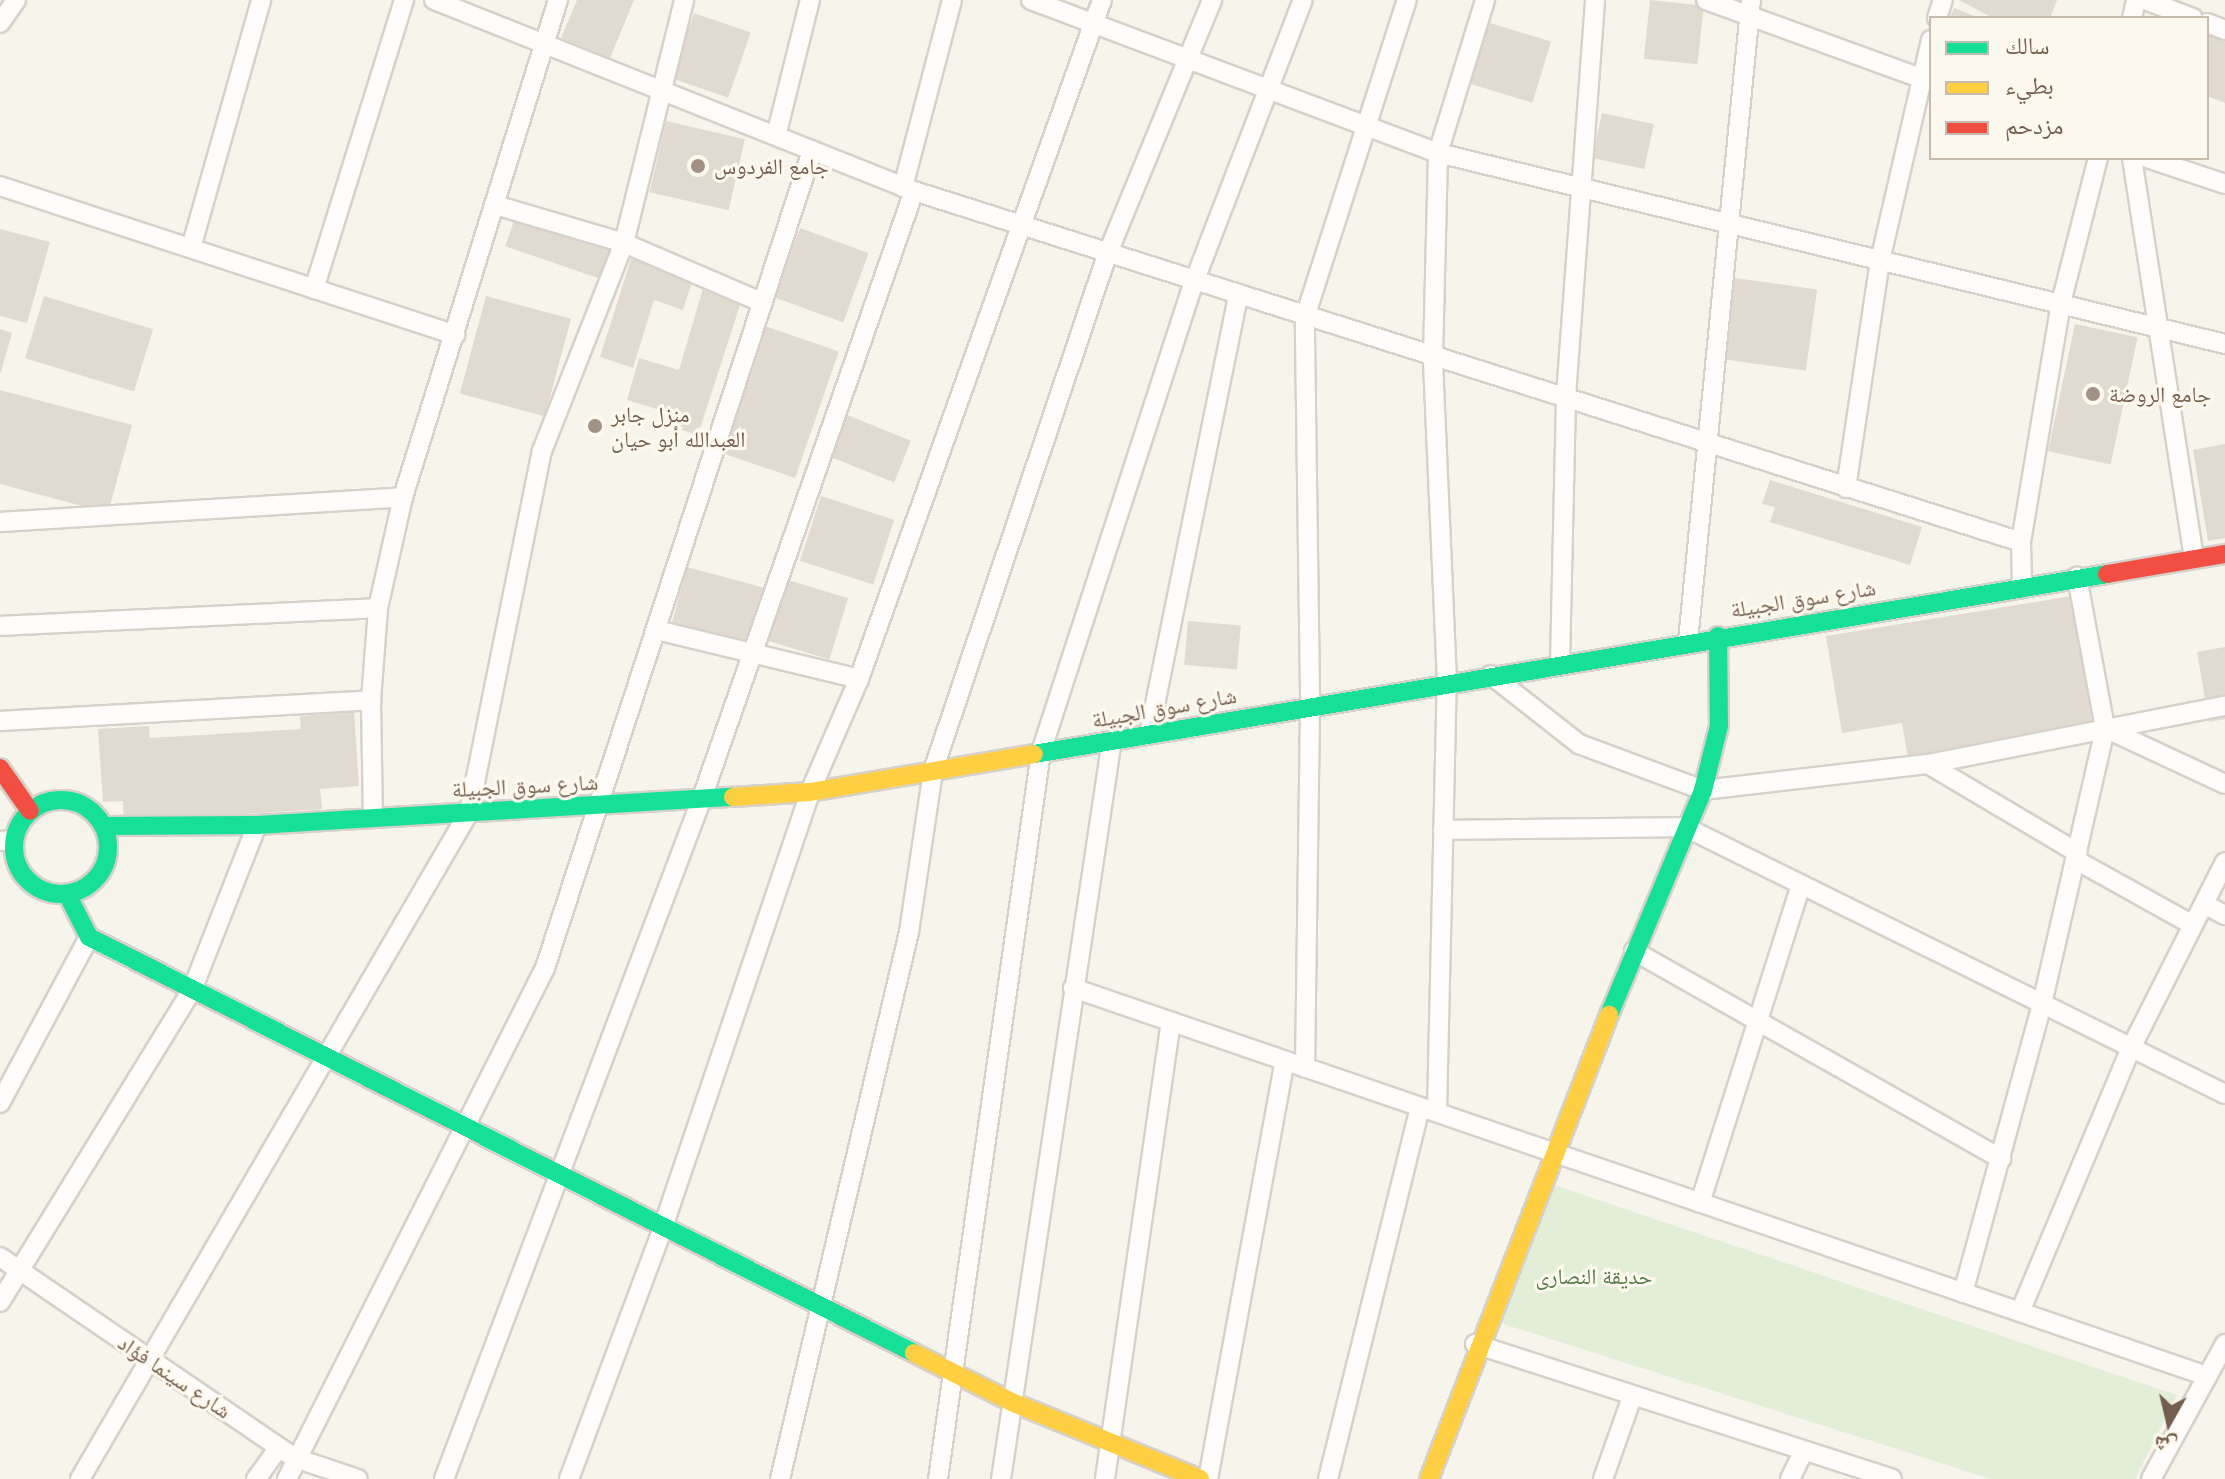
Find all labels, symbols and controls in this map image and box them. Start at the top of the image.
legend [1929,16,2209,160]
text: سالك [2005,28,2050,61]
text: بطيء [2005,68,2054,101]
text: مزدحم [2005,108,2064,141]
place label: جامع الفردوس [714,153,829,179]
marker: جامع الفردوس [689,157,707,175]
place label: جامع الروضة [2109,381,2211,407]
marker: جامع الروضة [2084,385,2102,403]
place label: منزل جابر العبدالله أبو حيان [611,400,745,452]
marker: منزل جابر العبدالله أبو حيان [586,417,604,435]
street label: شارع سوق الجبيلة [1729,574,1877,622]
street label: شارع سوق الجبيلة [1090,681,1238,733]
street label: شارع سوق الجبيلة [451,768,599,802]
park label: حديقة النصارى [1535,1263,1653,1289]
street label: شارع سينما فؤاد [113,1329,237,1423]
north arrow [2129,1383,2209,1463]
text: ش [2152,1430,2179,1463]

